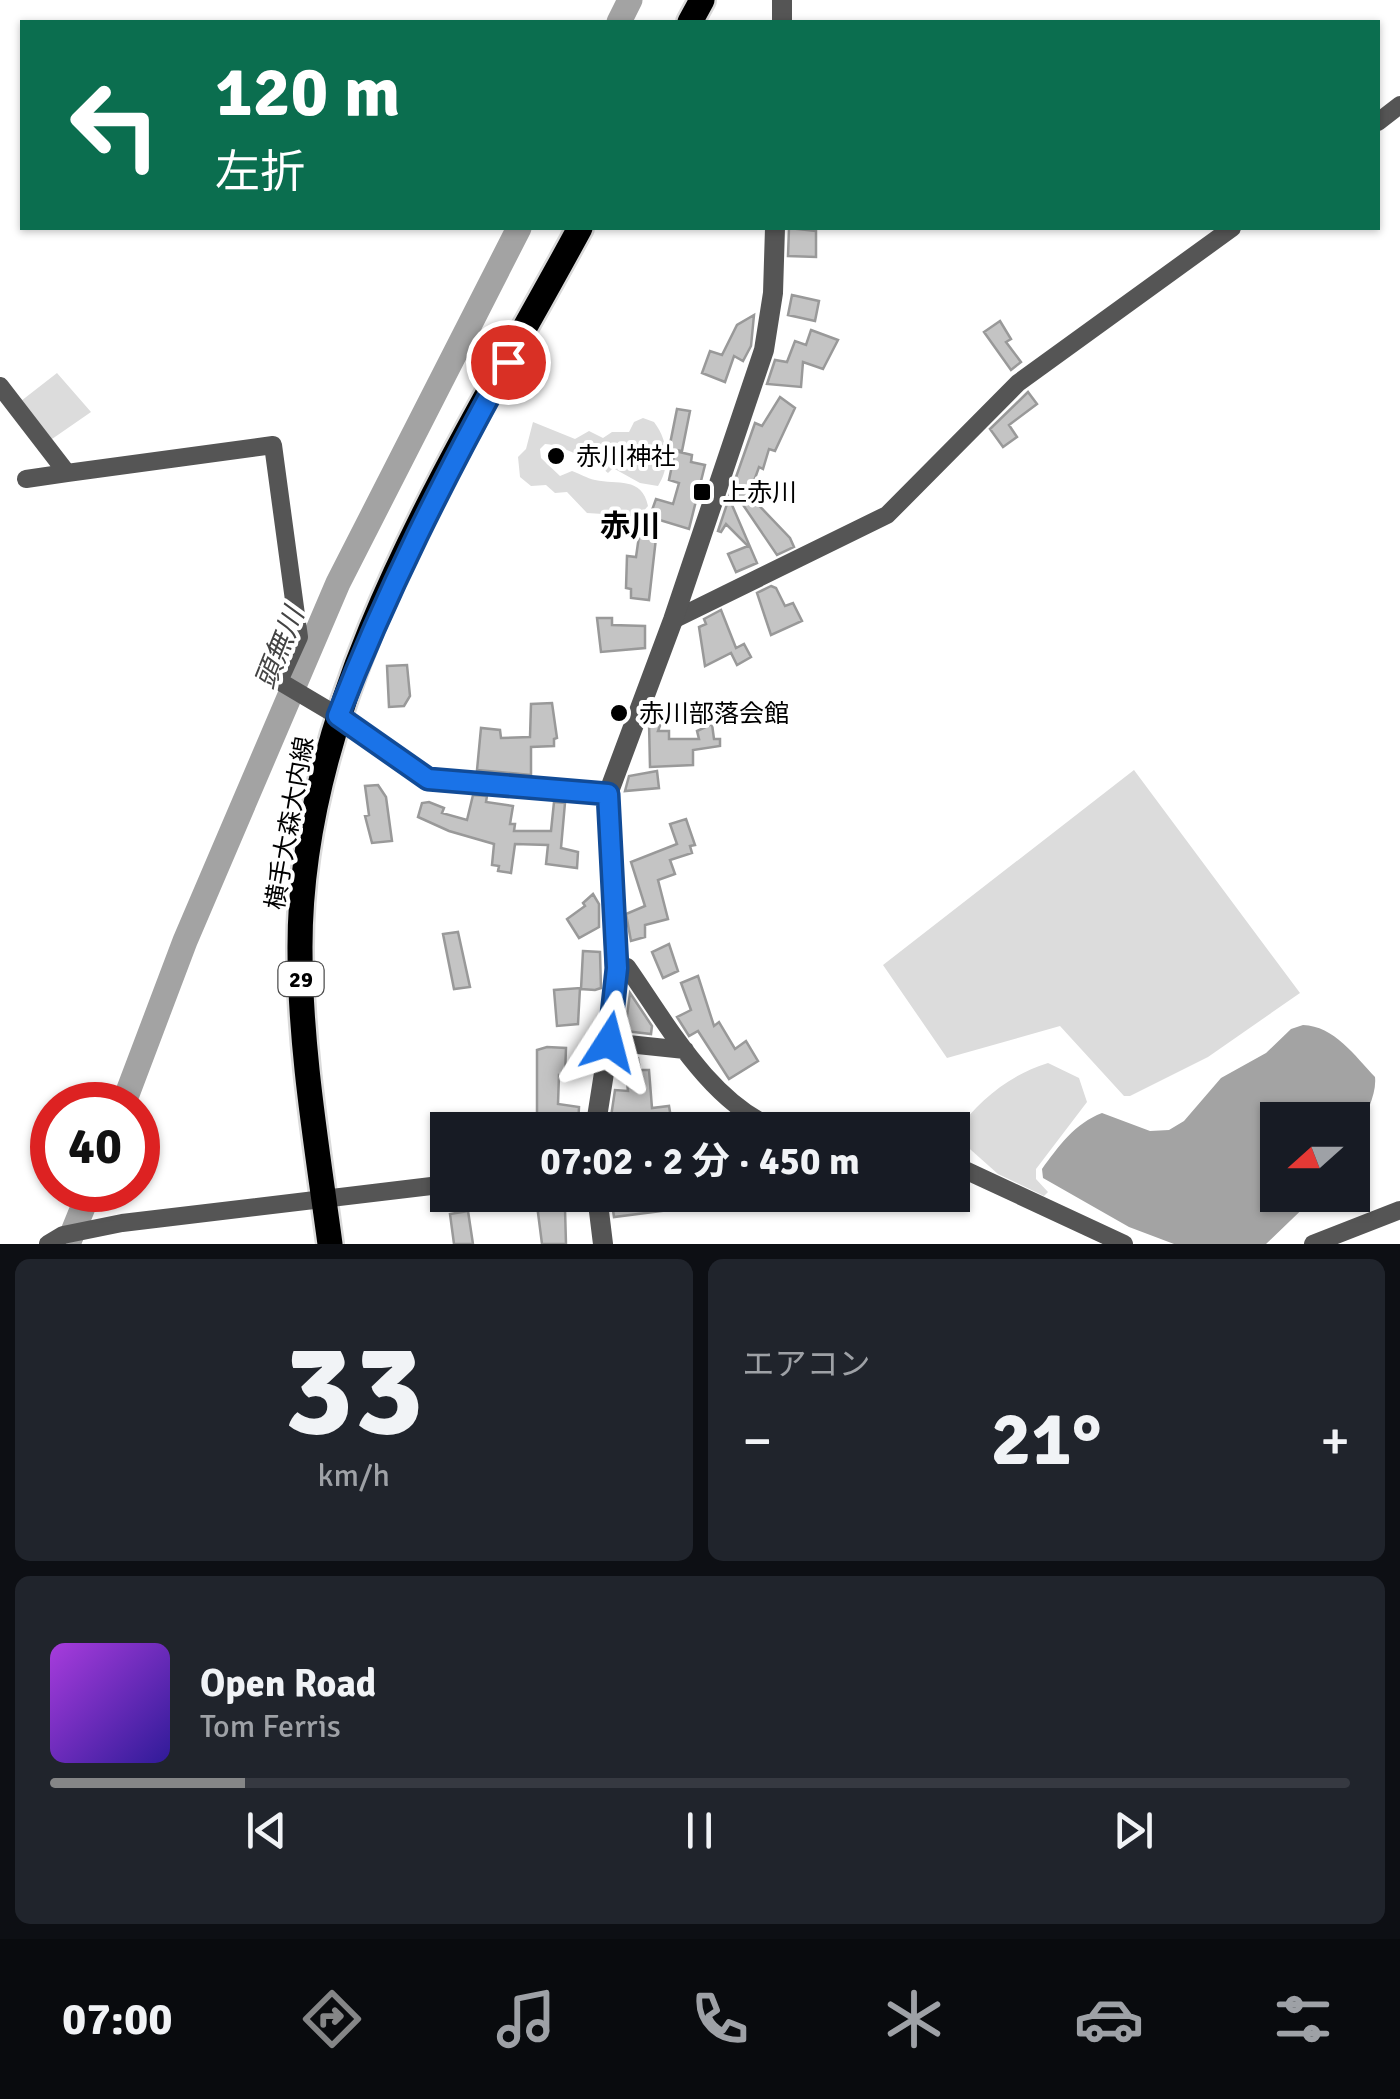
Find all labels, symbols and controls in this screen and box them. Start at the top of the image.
text: 120 m [215,49,400,135]
icon: left [50,60,180,190]
text: 左折 [215,145,305,200]
pin [466,320,551,405]
icon: arrive [481,335,536,390]
place label: 赤川神社 [576,441,676,472]
marker: 赤川神社 [545,445,567,467]
place label: 上赤川 [722,477,797,508]
marker: 上赤川 [691,481,713,503]
district label: 赤川 [600,508,660,545]
water label: 頭無川 [248,600,313,694]
place label: 赤川部落会館 [639,698,789,729]
marker: 赤川部落会館 [608,702,630,724]
street label: 横手大森大内線 [259,734,320,912]
road number: 29 [278,962,324,996]
position arrow [557,990,661,1094]
speed limit sign: 40 [30,1082,160,1212]
north arrow [1260,1102,1370,1212]
map controls [1260,1102,1370,1212]
text: 07:02 · 2 分 · 450 m [540,1138,860,1185]
text: 33 [284,1311,424,1471]
text: エアコン [743,1345,871,1384]
text: 21° [991,1393,1102,1486]
text: − [743,1407,772,1475]
text: + [1320,1407,1350,1475]
text: km/h [318,1456,390,1495]
text: Open Road [200,1660,376,1707]
text: Tom Ferris [200,1707,341,1746]
icon: previous [239,1803,294,1858]
icon: pause [672,1803,727,1858]
icon: next [1106,1803,1161,1858]
icon: directions [297,1984,367,2054]
icon: music [491,1984,561,2054]
icon: phone [685,1984,755,2054]
icon: climate [879,1984,949,2054]
icon: car [1074,1984,1144,2054]
icon: filters [1268,1984,1338,2054]
text: 07:00 [62,1992,173,2047]

